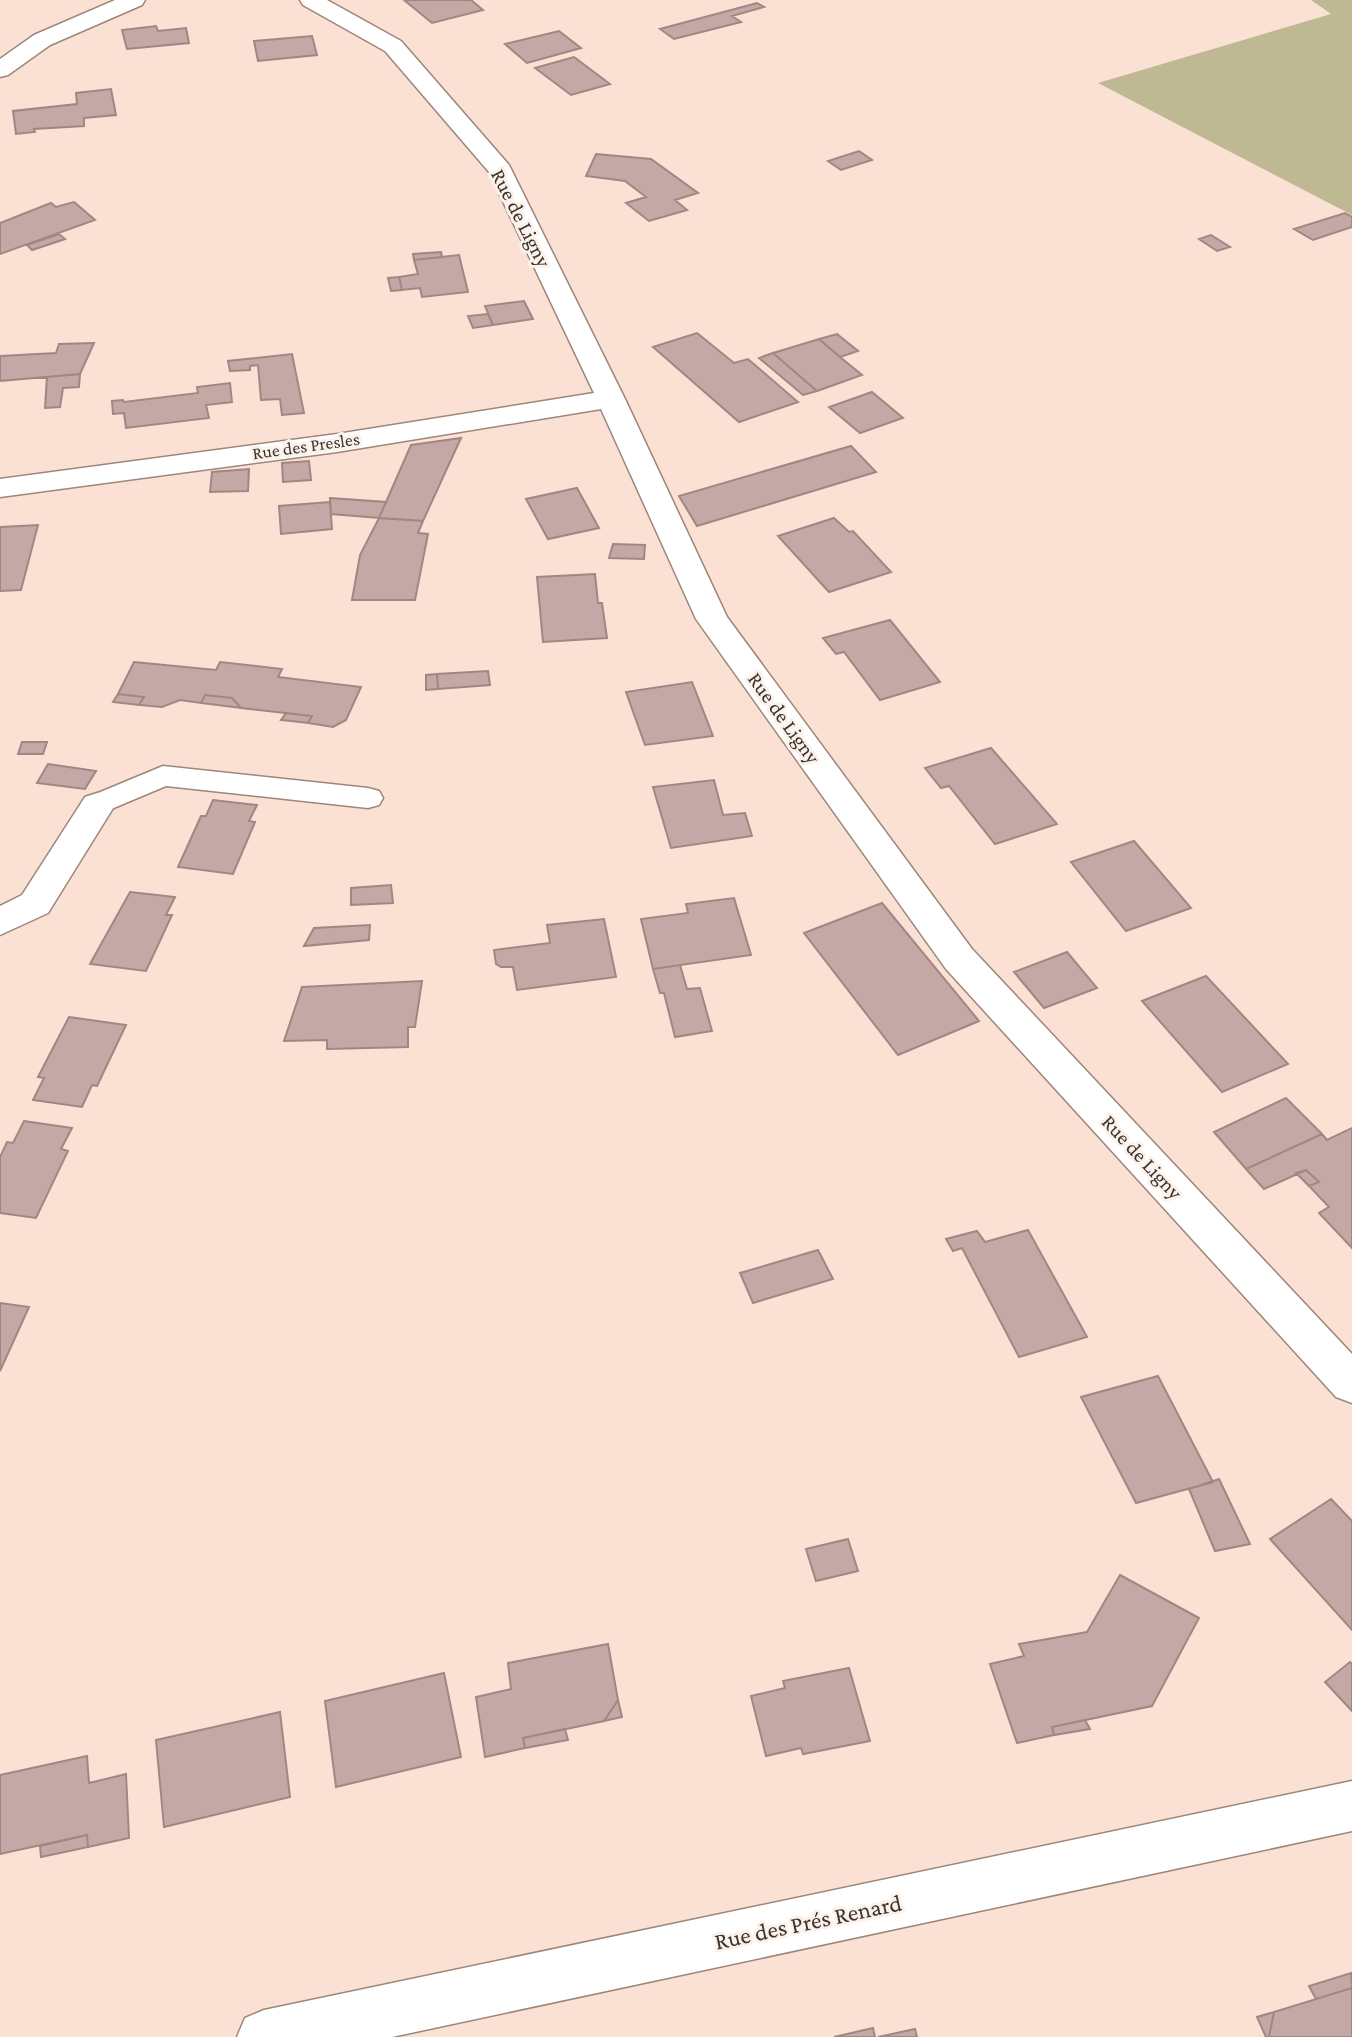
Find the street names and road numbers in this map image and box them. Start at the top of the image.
street label: Rue de Ligny [486,165,556,271]
street label: Rue des Presles [251,429,361,463]
street label: Rue de Ligny [743,668,825,769]
street label: Rue de Ligny [1097,1110,1187,1205]
street label: Rue des Prés Renard [712,1888,904,1955]

